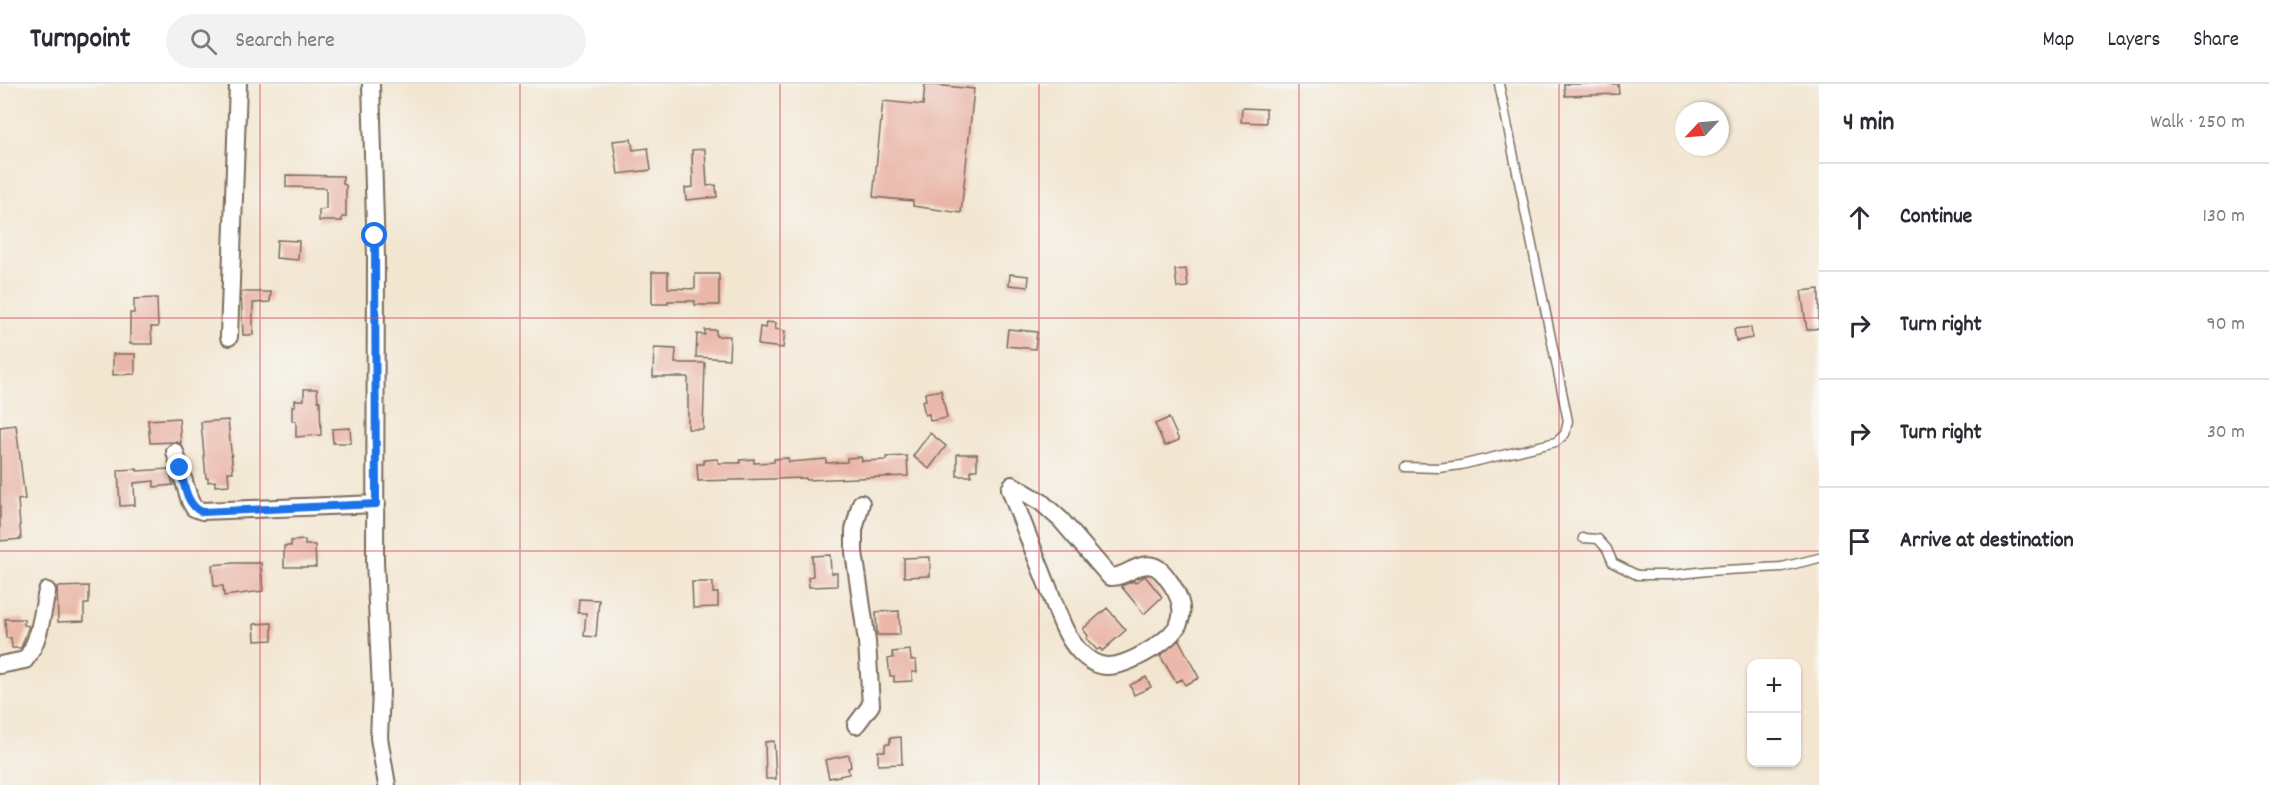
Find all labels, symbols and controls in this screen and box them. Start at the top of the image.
search box [166,14,586,68]
text: Turnpoint [30,21,130,61]
icon: search [187,25,220,58]
text: Search here [235,26,335,57]
text: Map [2043,26,2074,56]
text: Layers [2107,26,2160,56]
text: Share [2193,26,2239,56]
north arrow [1675,102,1729,156]
text: 4 min [1843,105,1894,142]
text: Walk · 250 m [2150,109,2245,137]
icon: ahead [1843,201,1876,234]
text: Continue [1900,202,1972,233]
text: 130 m [2203,203,2245,231]
route start [361,222,387,248]
icon: right [1843,309,1876,342]
text: Turn right [1900,310,1982,341]
text: 90 m [2207,311,2245,339]
icon: right [1843,417,1876,450]
text: Turn right [1900,418,1982,449]
text: 30 m [2207,419,2245,447]
route end [166,454,192,480]
icon: arrive [1843,525,1876,558]
text: Arrive at destination [1900,526,2074,557]
map controls [1747,659,1801,767]
button: + [1747,659,1801,713]
button: − [1747,713,1801,767]

